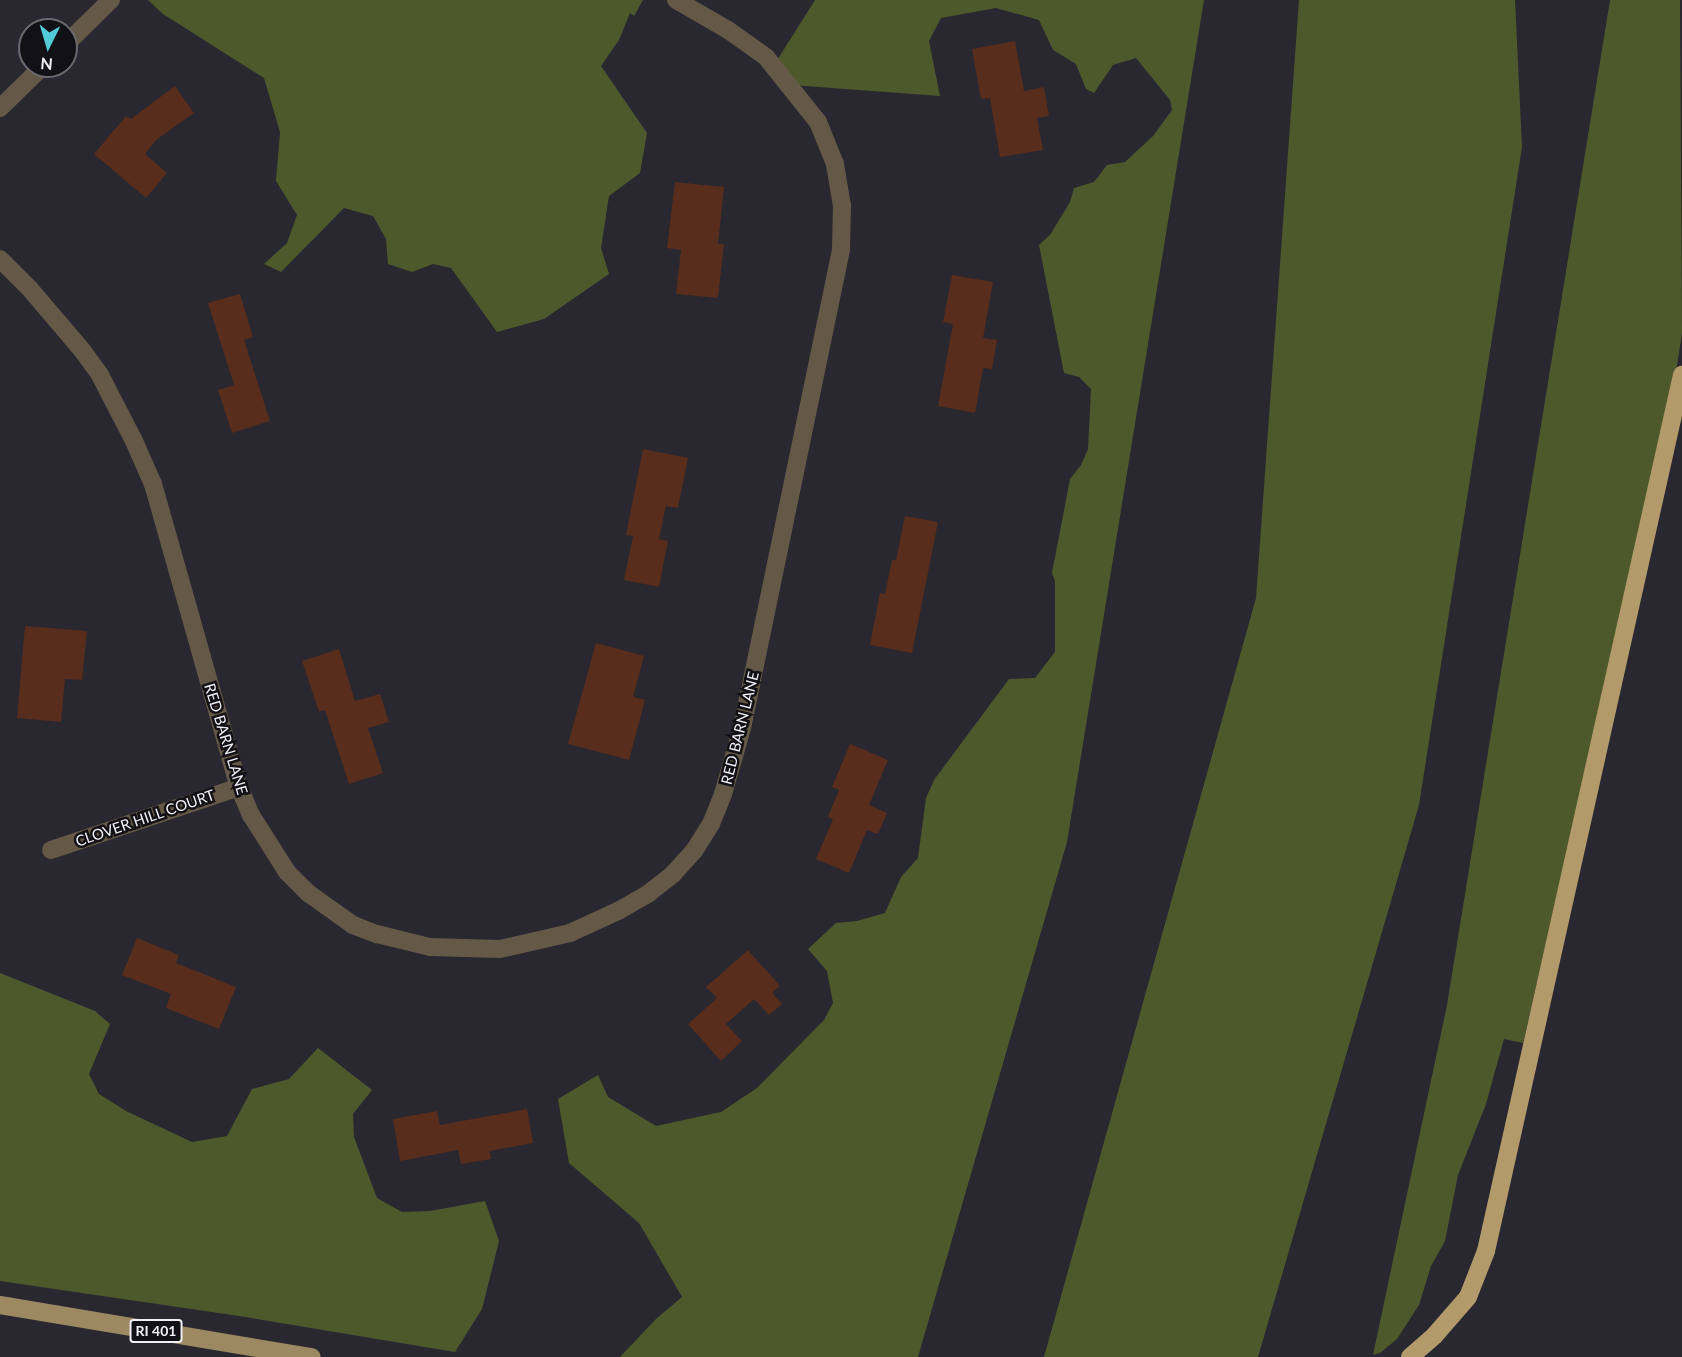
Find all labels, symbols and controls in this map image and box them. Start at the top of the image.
north arrow [18,18,78,78]
text: N [40,54,54,74]
street label: RED BARN LANE [717,670,763,786]
street label: RED BARN LANE [200,681,252,797]
street label: CLOVER HILL COURT [73,786,217,850]
road number: RI 401 [129,1320,183,1342]

